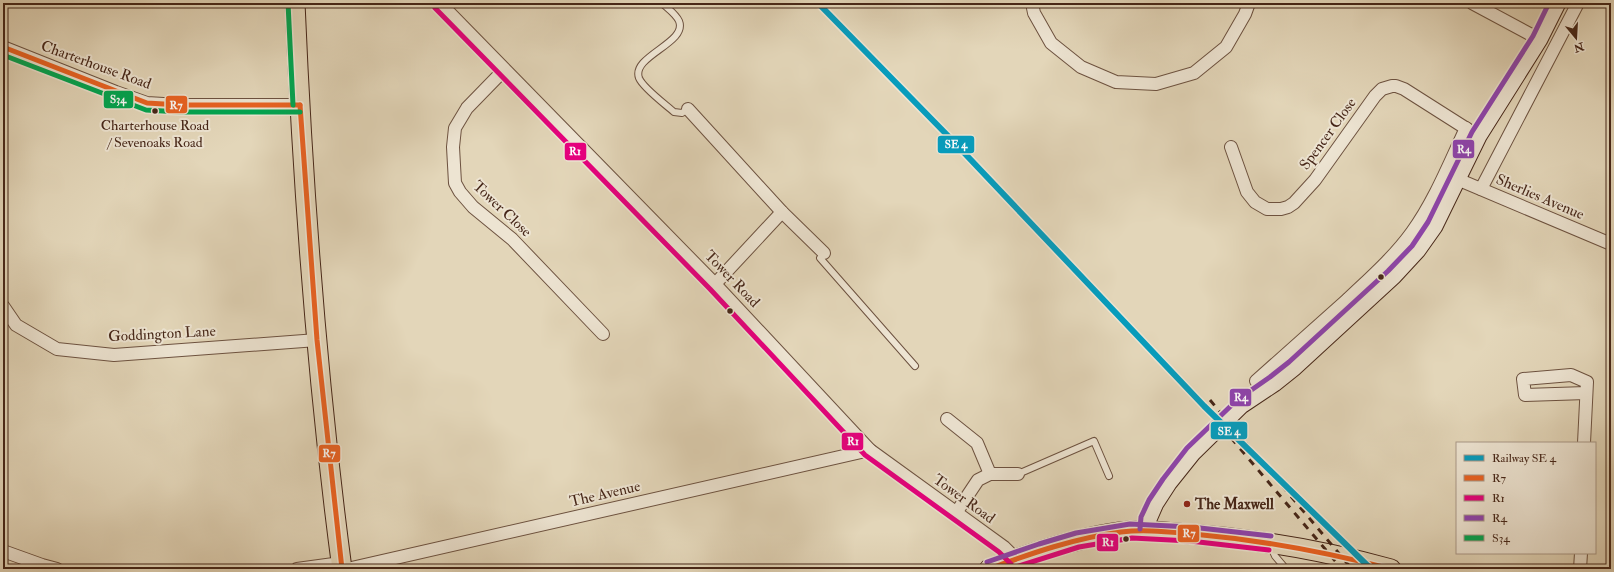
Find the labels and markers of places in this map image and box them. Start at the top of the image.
marker: Charterhouse Road / Sevenoaks Road [150,106,160,116]
place label: Charterhouse Road / Sevenoaks Road [101,117,209,151]
unlabelled marker [1376,272,1386,282]
unlabelled marker [725,306,735,316]
place label: The Maxwell [1194,495,1274,514]
marker: The Maxwell [1182,499,1192,509]
unlabelled marker [1121,534,1131,544]

